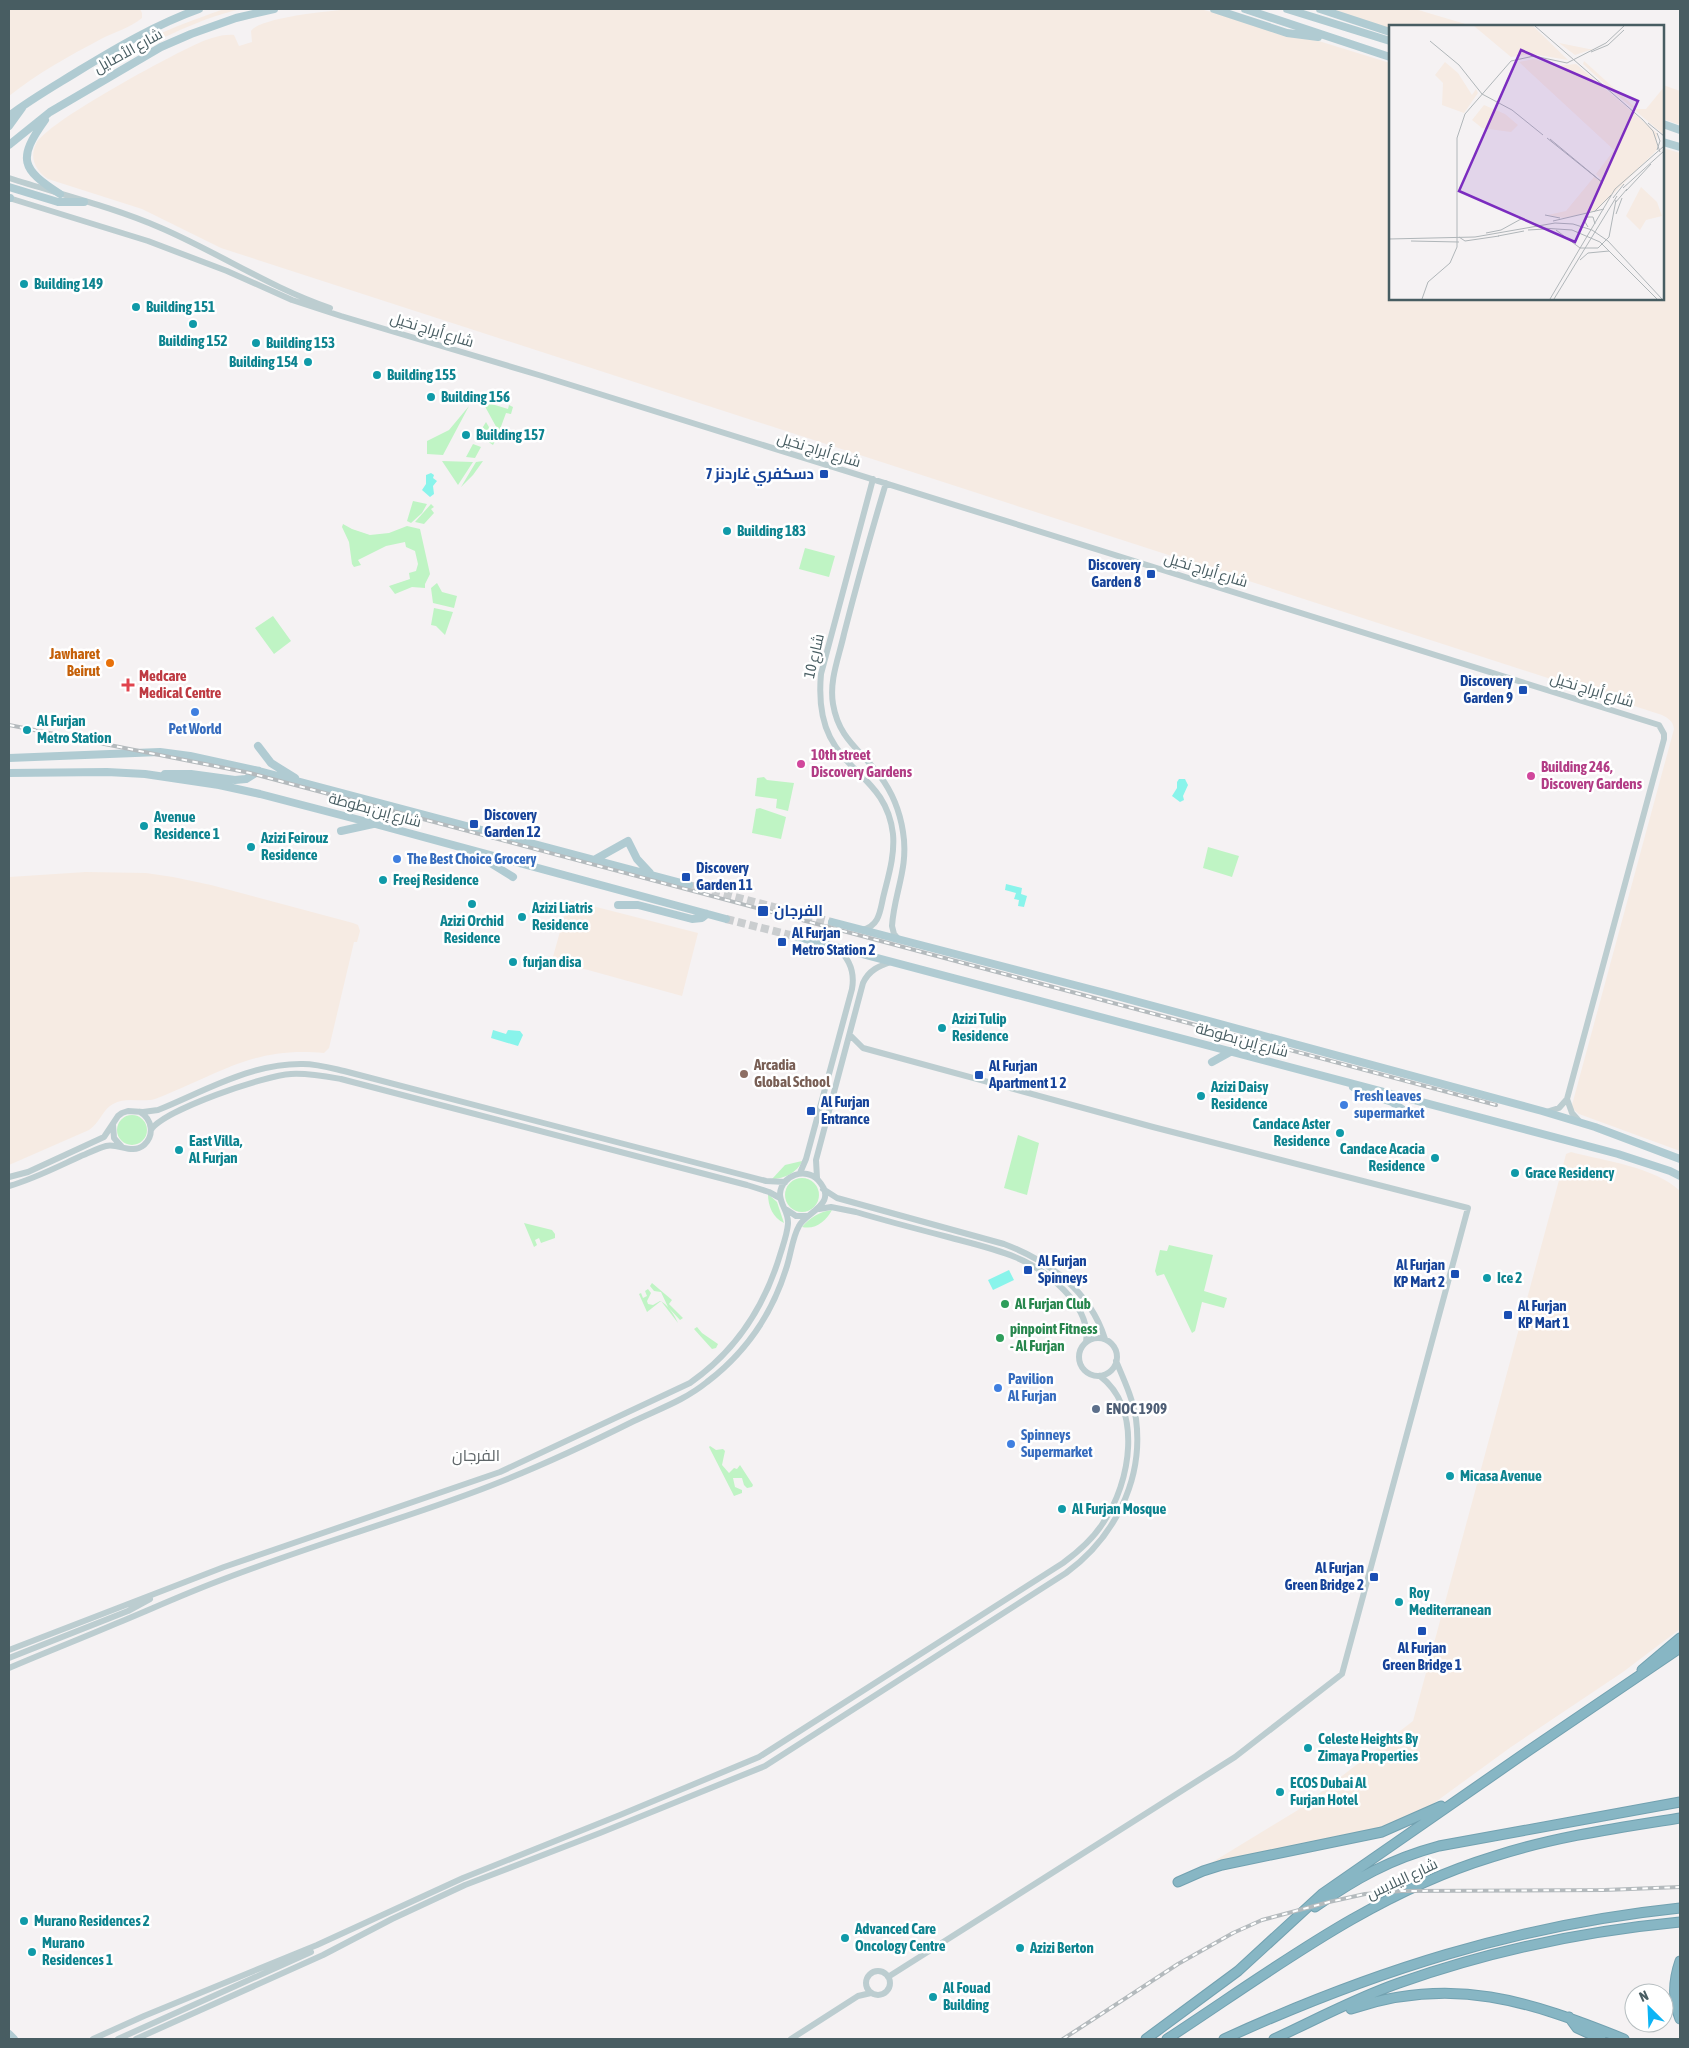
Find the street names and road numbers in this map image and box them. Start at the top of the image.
street label: شارع الأصايل [90,25,167,79]
street label: شارع أبراج نخيل [387,308,476,353]
street label: شارع أبراج نخيل [774,428,863,473]
street label: شارع أبراج نخيل [1161,548,1250,593]
street label: شارع 10 [800,632,830,681]
street label: شارع أبراج نخيل [1547,668,1636,713]
street label: شارع إبن بطوطة [326,789,423,833]
street label: شارع إبن بطوطة [1193,1019,1290,1063]
street label: شارع اليلايس [1364,1855,1441,1905]

